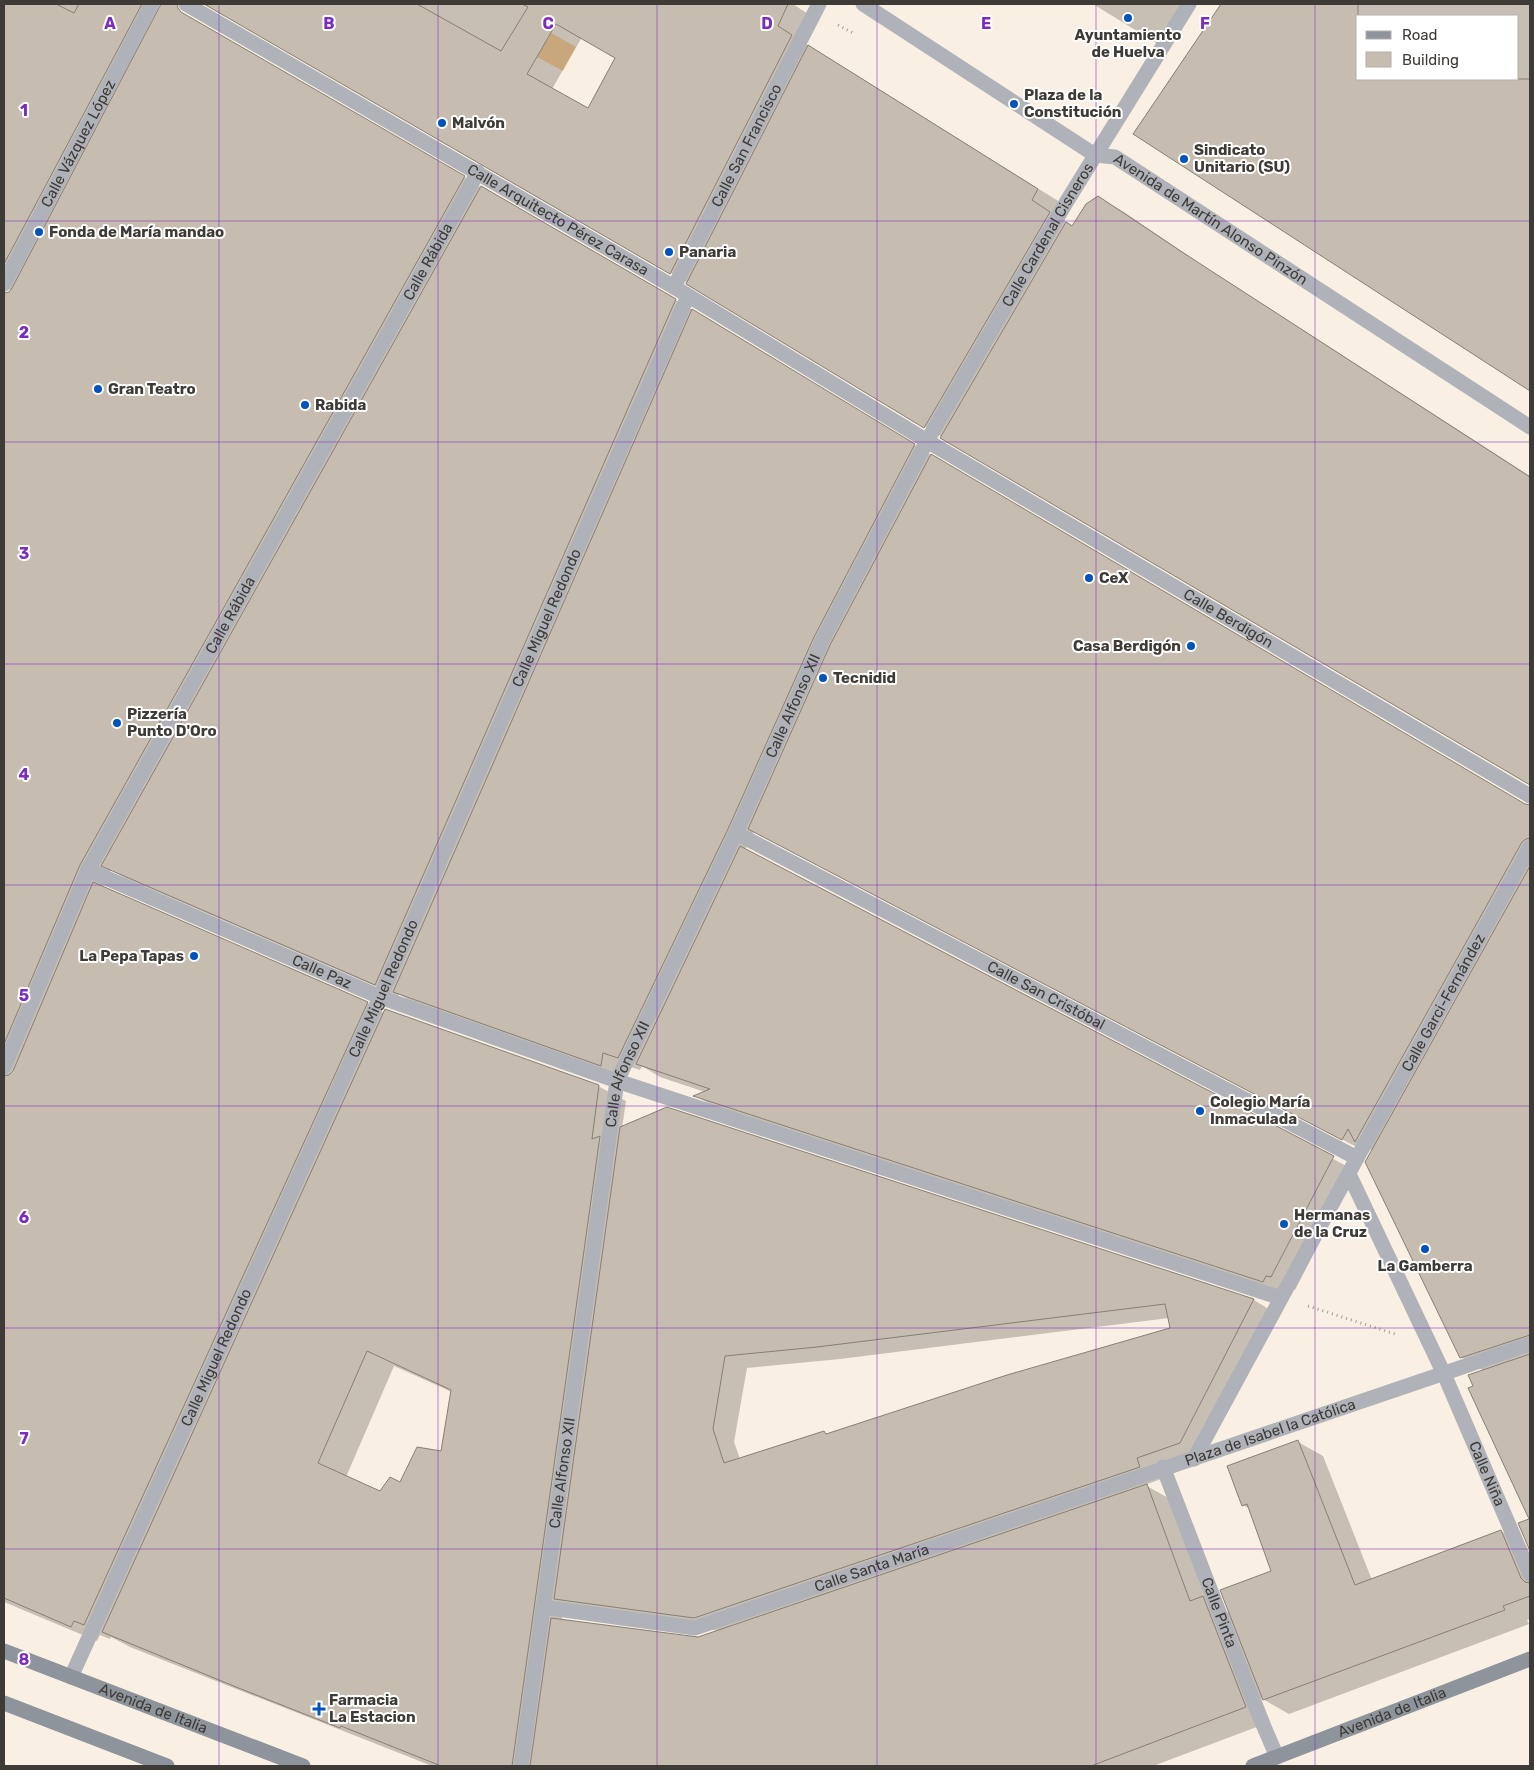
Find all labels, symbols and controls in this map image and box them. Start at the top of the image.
marker: Ayuntamiento de Huelva [1122,12,1134,24]
text: A [104,14,116,33]
text: B [323,14,335,33]
text: C [542,14,554,33]
text: D [761,14,773,33]
text: E [981,14,991,33]
text: F [1200,14,1210,33]
legend [1356,15,1519,80]
place label: Ayuntamiento de Huelva [1075,26,1181,61]
text: Road [1402,26,1438,44]
text: Building [1402,51,1459,69]
street label: Calle Vázquez López [37,76,120,210]
street label: Calle San Francisco [707,81,786,210]
place label: Plaza de la Constitución [1024,86,1121,121]
marker: Plaza de la Constitución [1008,98,1020,110]
text: 1 [20,101,28,120]
place label: Malvón [452,114,505,132]
marker: Malvón [436,117,448,129]
place label: Sindicato Unitario (SU) [1194,141,1290,176]
street label: Avenida de Martín Alonso Pinzón [1110,150,1311,289]
marker: Sindicato Unitario (SU) [1178,153,1190,165]
street label: Calle Cardenal Cisneros [998,159,1098,310]
street label: Calle Arquitecto Pérez Carasa [464,160,652,279]
street label: Calle Rábida [399,220,457,303]
place label: Fonda de María mandao [49,223,224,241]
marker: Fonda de María mandao [33,226,45,238]
place label: Panaria [679,243,736,261]
marker: Panaria [663,246,675,258]
text: 2 [19,323,29,342]
place label: Gran Teatro [108,380,196,398]
marker: Gran Teatro [92,383,104,395]
place label: Rabida [315,396,366,414]
marker: Rabida [299,399,311,411]
text: 3 [19,544,29,563]
street label: Calle Miguel Redondo [508,546,585,690]
place label: CeX [1099,569,1129,587]
marker: CeX [1083,572,1095,584]
street label: Calle Rábida [202,573,259,657]
street label: Calle Berdigón [1180,585,1276,652]
place label: Casa Berdigón [1073,637,1181,655]
marker: Casa Berdigón [1185,640,1197,652]
street label: Calle Alfonso XII [762,651,824,761]
place label: Tecnidid [833,669,896,687]
marker: Tecnidid [817,672,829,684]
place label: Pizzería Punto D'Oro [127,705,217,740]
marker: Pizzería Punto D'Oro [111,717,123,729]
text: 4 [19,765,30,784]
street label: Calle Miguel Redondo [345,917,422,1060]
street label: Calle Garci-Fernández [1398,930,1489,1075]
place label: La Pepa Tapas [79,947,184,965]
marker: La Pepa Tapas [188,950,200,962]
street label: Calle Paz [289,951,355,993]
street label: Calle San Cristóbal [984,957,1108,1034]
text: 5 [19,986,29,1005]
street label: Calle Alfonso XII [602,1018,653,1129]
place label: Colegio María Inmaculada [1210,1093,1310,1128]
marker: Colegio María Inmaculada [1194,1105,1206,1117]
place label: Hermanas de la Cruz [1294,1206,1370,1241]
text: 6 [19,1208,29,1227]
marker: Hermanas de la Cruz [1278,1218,1290,1230]
marker: La Gamberra [1419,1243,1431,1255]
place label: La Gamberra [1377,1257,1473,1275]
street label: Calle Miguel Redondo [177,1286,255,1429]
street label: Plaza de Isabel la Católica [1182,1395,1358,1470]
street label: Calle Alfonso XII [545,1416,579,1530]
text: 7 [19,1429,29,1448]
street label: Calle Niña [1465,1438,1509,1509]
street label: Calle Santa María [812,1540,931,1596]
street label: Calle Pinta [1197,1575,1241,1650]
text: 8 [19,1650,30,1669]
street label: Avenida de Italia [97,1679,210,1737]
street label: Avenida de Italia [1335,1683,1449,1741]
place label: Farmacia La Estacion [329,1691,416,1726]
marker: Farmacia La Estacion [313,1703,325,1715]

